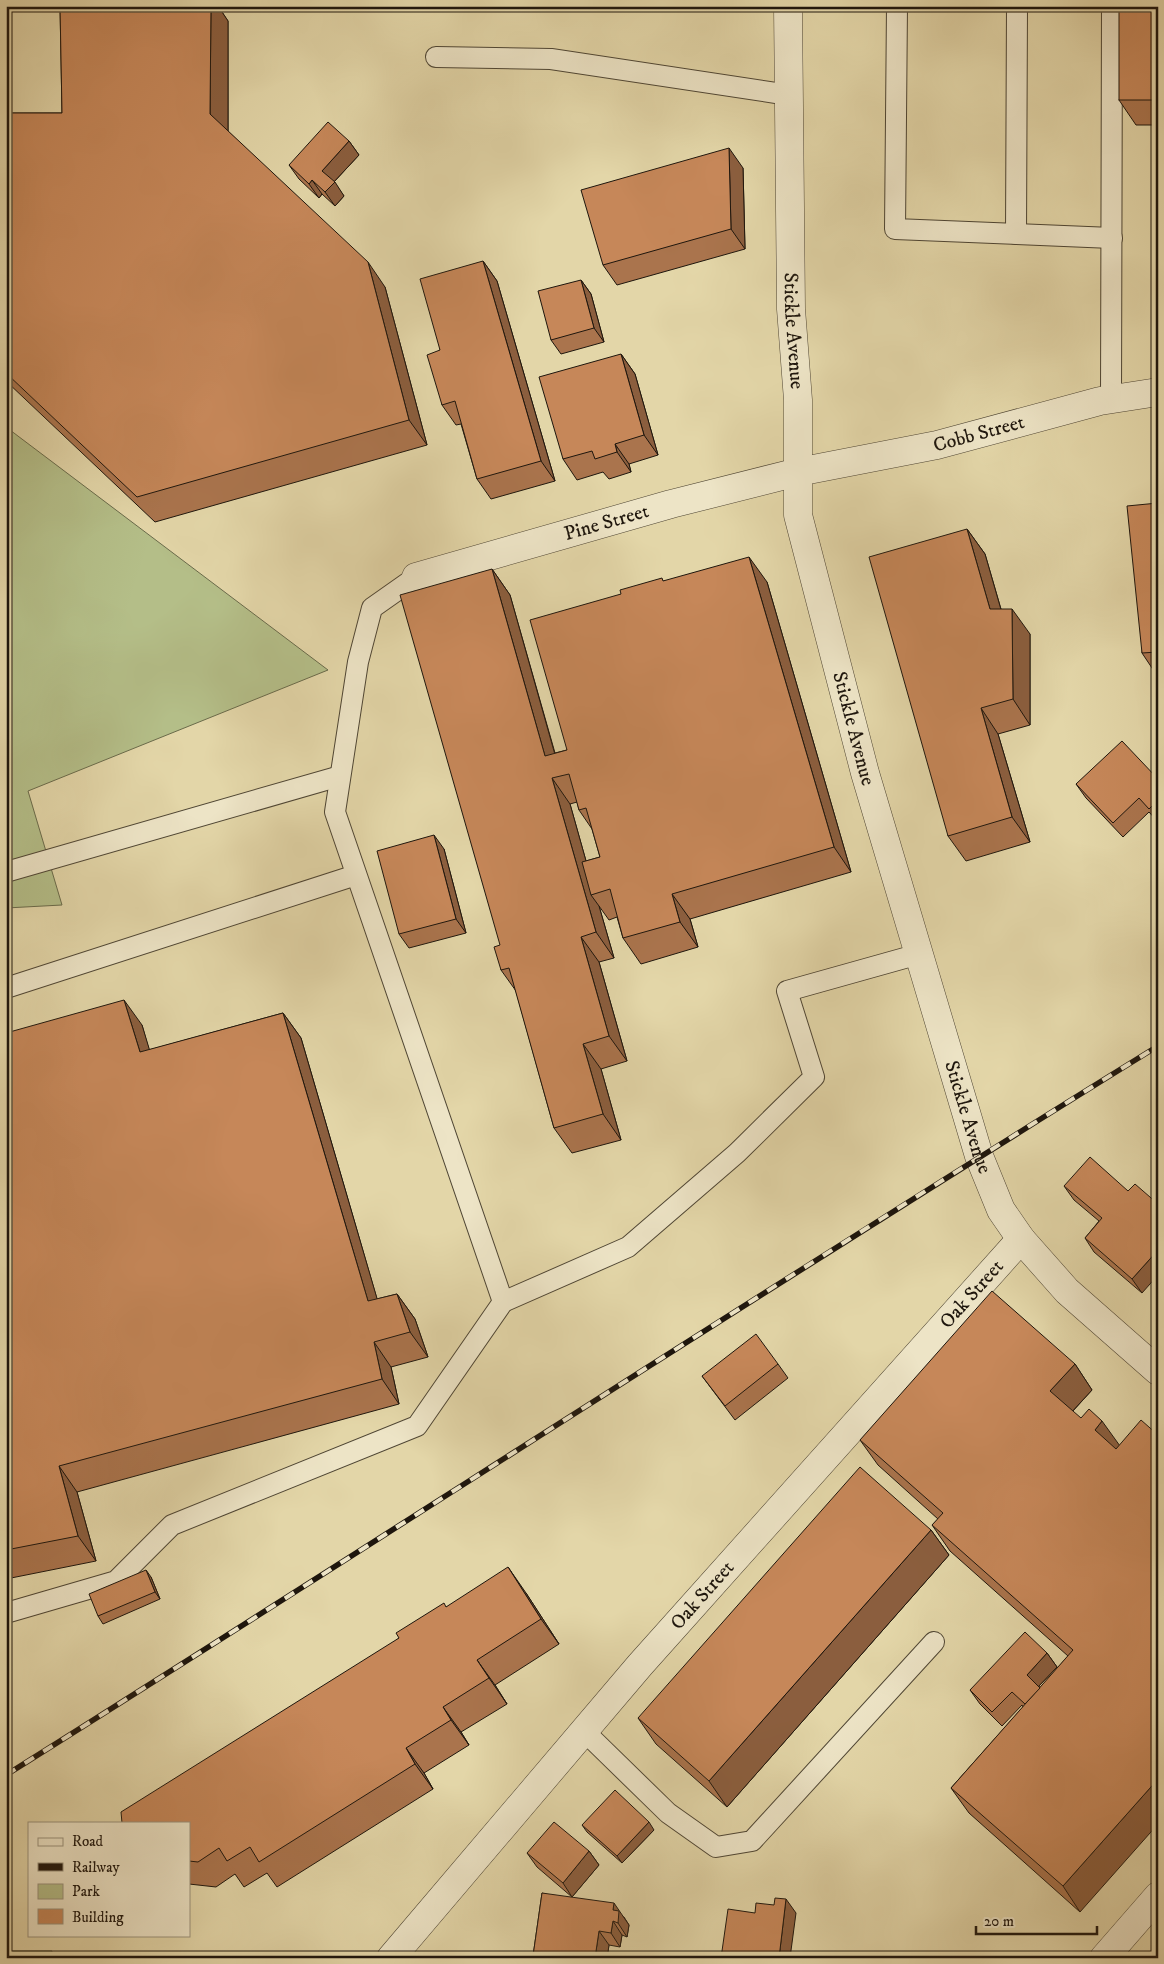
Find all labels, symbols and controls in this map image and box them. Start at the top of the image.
street label: Stickle Avenue [778,272,810,390]
street label: Cobb Street [930,410,1027,458]
street label: Pine Street [561,499,652,547]
street label: Stickle Avenue [827,669,881,789]
street label: Stickle Avenue [939,1058,997,1177]
street label: Oak Street [934,1254,1009,1334]
street label: Oak Street [665,1556,740,1635]
legend [28,1822,190,1936]
text: Road [72,1832,104,1851]
text: Railway [72,1858,120,1877]
text: Park [72,1882,101,1901]
scale bar [976,1904,1098,1936]
text: Building [72,1908,124,1927]
text: 20 m [984,1912,1014,1931]

